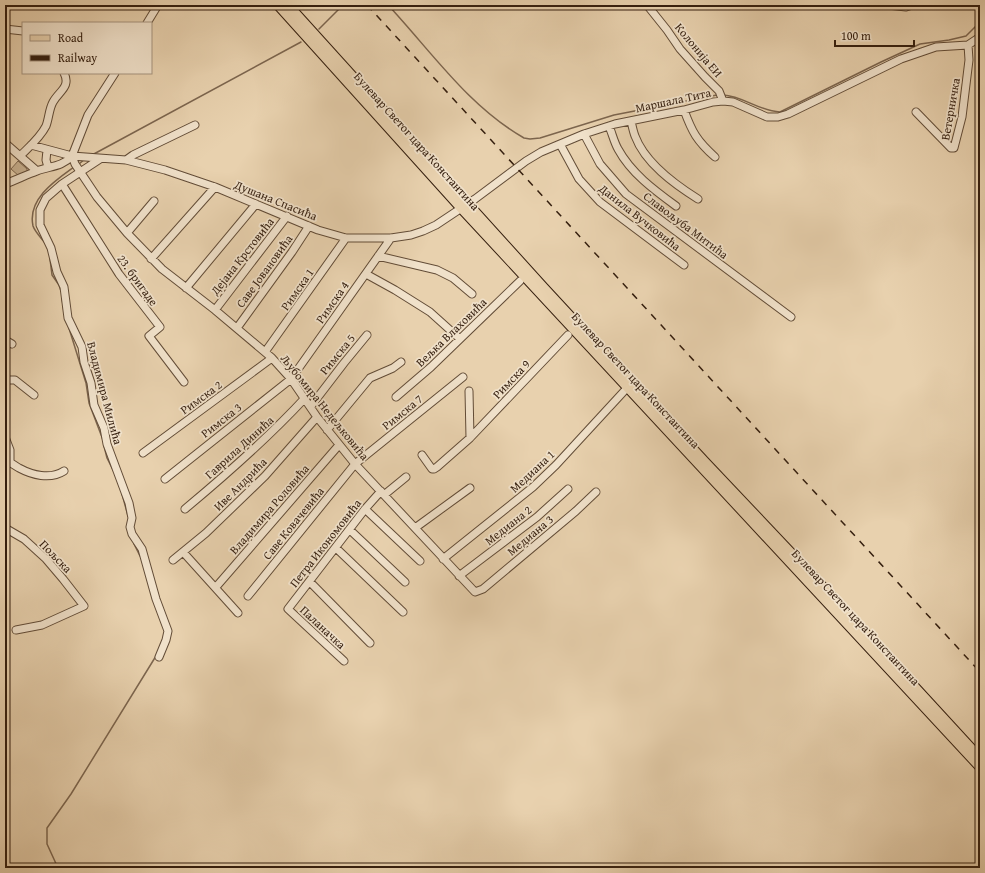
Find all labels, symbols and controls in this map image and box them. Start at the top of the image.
street label: Колонија ЕИ [671,19,727,81]
legend [22,22,152,74]
scale bar [835,22,914,48]
text: 100 m [841,27,871,44]
text: Road [58,29,84,46]
text: Railway [58,49,97,66]
street label: Булевар Светог цара Константина [350,68,484,214]
street label: Ветерничка [936,76,964,141]
street label: Маршала Тита [634,84,713,116]
street label: Душана Спасића [231,175,320,224]
street label: Данила Вучковића [595,179,685,255]
street label: Славољуба Митића [640,187,732,263]
street label: Дејана Крстовића [206,213,278,299]
street label: Саве Јовановића [232,231,296,311]
street label: 23. бригаде [114,251,163,309]
street label: Римска 1 [276,264,318,313]
street label: Римска 4 [311,277,353,326]
street label: Вељка Влаховића [412,293,490,370]
street label: Булевар Светог цара Константина [568,308,704,452]
street label: Римска 5 [315,330,359,378]
street label: Владимира Милића [83,340,127,447]
street label: Љубомира Недељковића [277,350,373,464]
street label: Римска 9 [488,356,534,402]
street label: Римска 2 [177,376,226,418]
street label: Римска 7 [378,390,426,434]
street label: Римска 3 [197,398,245,441]
street label: Гаврила Динића [201,411,277,483]
street label: Медиана 1 [506,446,558,496]
street label: Иве Андрића [210,453,271,514]
street label: Владимира Роловића [225,460,313,558]
street label: Саве Ковачевића [258,483,328,563]
street label: Петра Икономовића [285,495,365,591]
street label: Медиана 2 [481,501,535,549]
street label: Медиана 3 [503,511,557,559]
street label: Пољска [36,536,76,576]
street label: Булевар Светог цара Константина [788,545,924,689]
street label: Паланачка [296,601,350,653]

